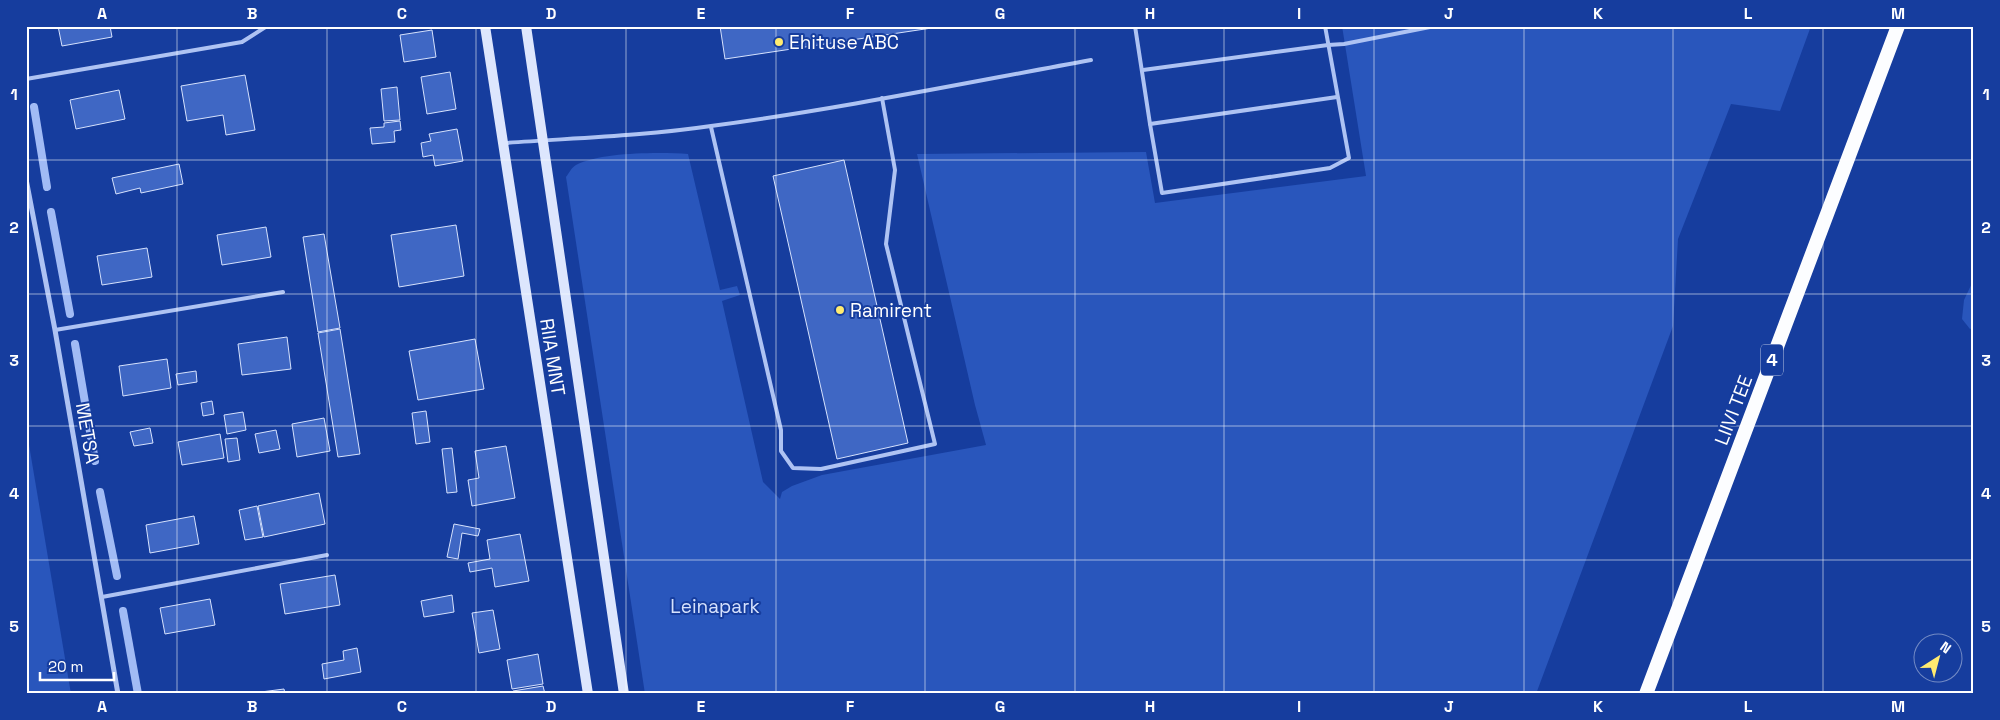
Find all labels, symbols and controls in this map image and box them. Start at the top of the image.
text: A [97,3,107,24]
text: B [247,3,257,24]
text: C [397,3,407,24]
text: D [546,3,556,24]
text: E [697,3,706,24]
text: F [846,3,855,24]
text: G [995,3,1005,24]
text: H [1145,3,1155,24]
text: I [1297,3,1301,24]
text: J [1444,3,1454,24]
text: K [1593,3,1603,24]
text: L [1744,3,1753,24]
text: M [1891,3,1905,24]
place label: Ehituse ABC [789,30,899,55]
marker: Ehituse ABC [773,36,785,48]
text: 1 [10,84,18,105]
text: 1 [1982,84,1990,105]
text: 2 [9,217,19,238]
text: 2 [1981,217,1991,238]
place label: Ramirent [850,298,932,323]
marker: Ramirent [834,304,846,316]
street label: RIIA MNT [534,317,571,398]
road number: 4 [1761,344,1783,376]
text: 3 [9,350,19,371]
text: 3 [1981,350,1991,371]
street label: LIIVI TEE [1709,372,1758,449]
street label: METSA [70,401,105,466]
text: 4 [9,483,19,504]
text: 4 [1981,483,1991,504]
park label: Leinapark [670,594,760,619]
text: 5 [9,616,19,637]
text: 5 [1981,616,1991,637]
north arrow [1912,632,1962,682]
text: N [1937,637,1955,658]
scale bar [40,650,114,682]
text: 20 m [48,657,83,676]
text: A [97,696,107,717]
text: B [247,696,257,717]
text: C [397,696,407,717]
text: D [546,696,556,717]
text: E [697,696,706,717]
text: F [846,696,855,717]
text: G [995,696,1005,717]
text: H [1145,696,1155,717]
text: I [1297,696,1301,717]
text: J [1444,696,1454,717]
text: K [1593,696,1603,717]
text: L [1744,696,1753,717]
text: M [1891,696,1905,717]

